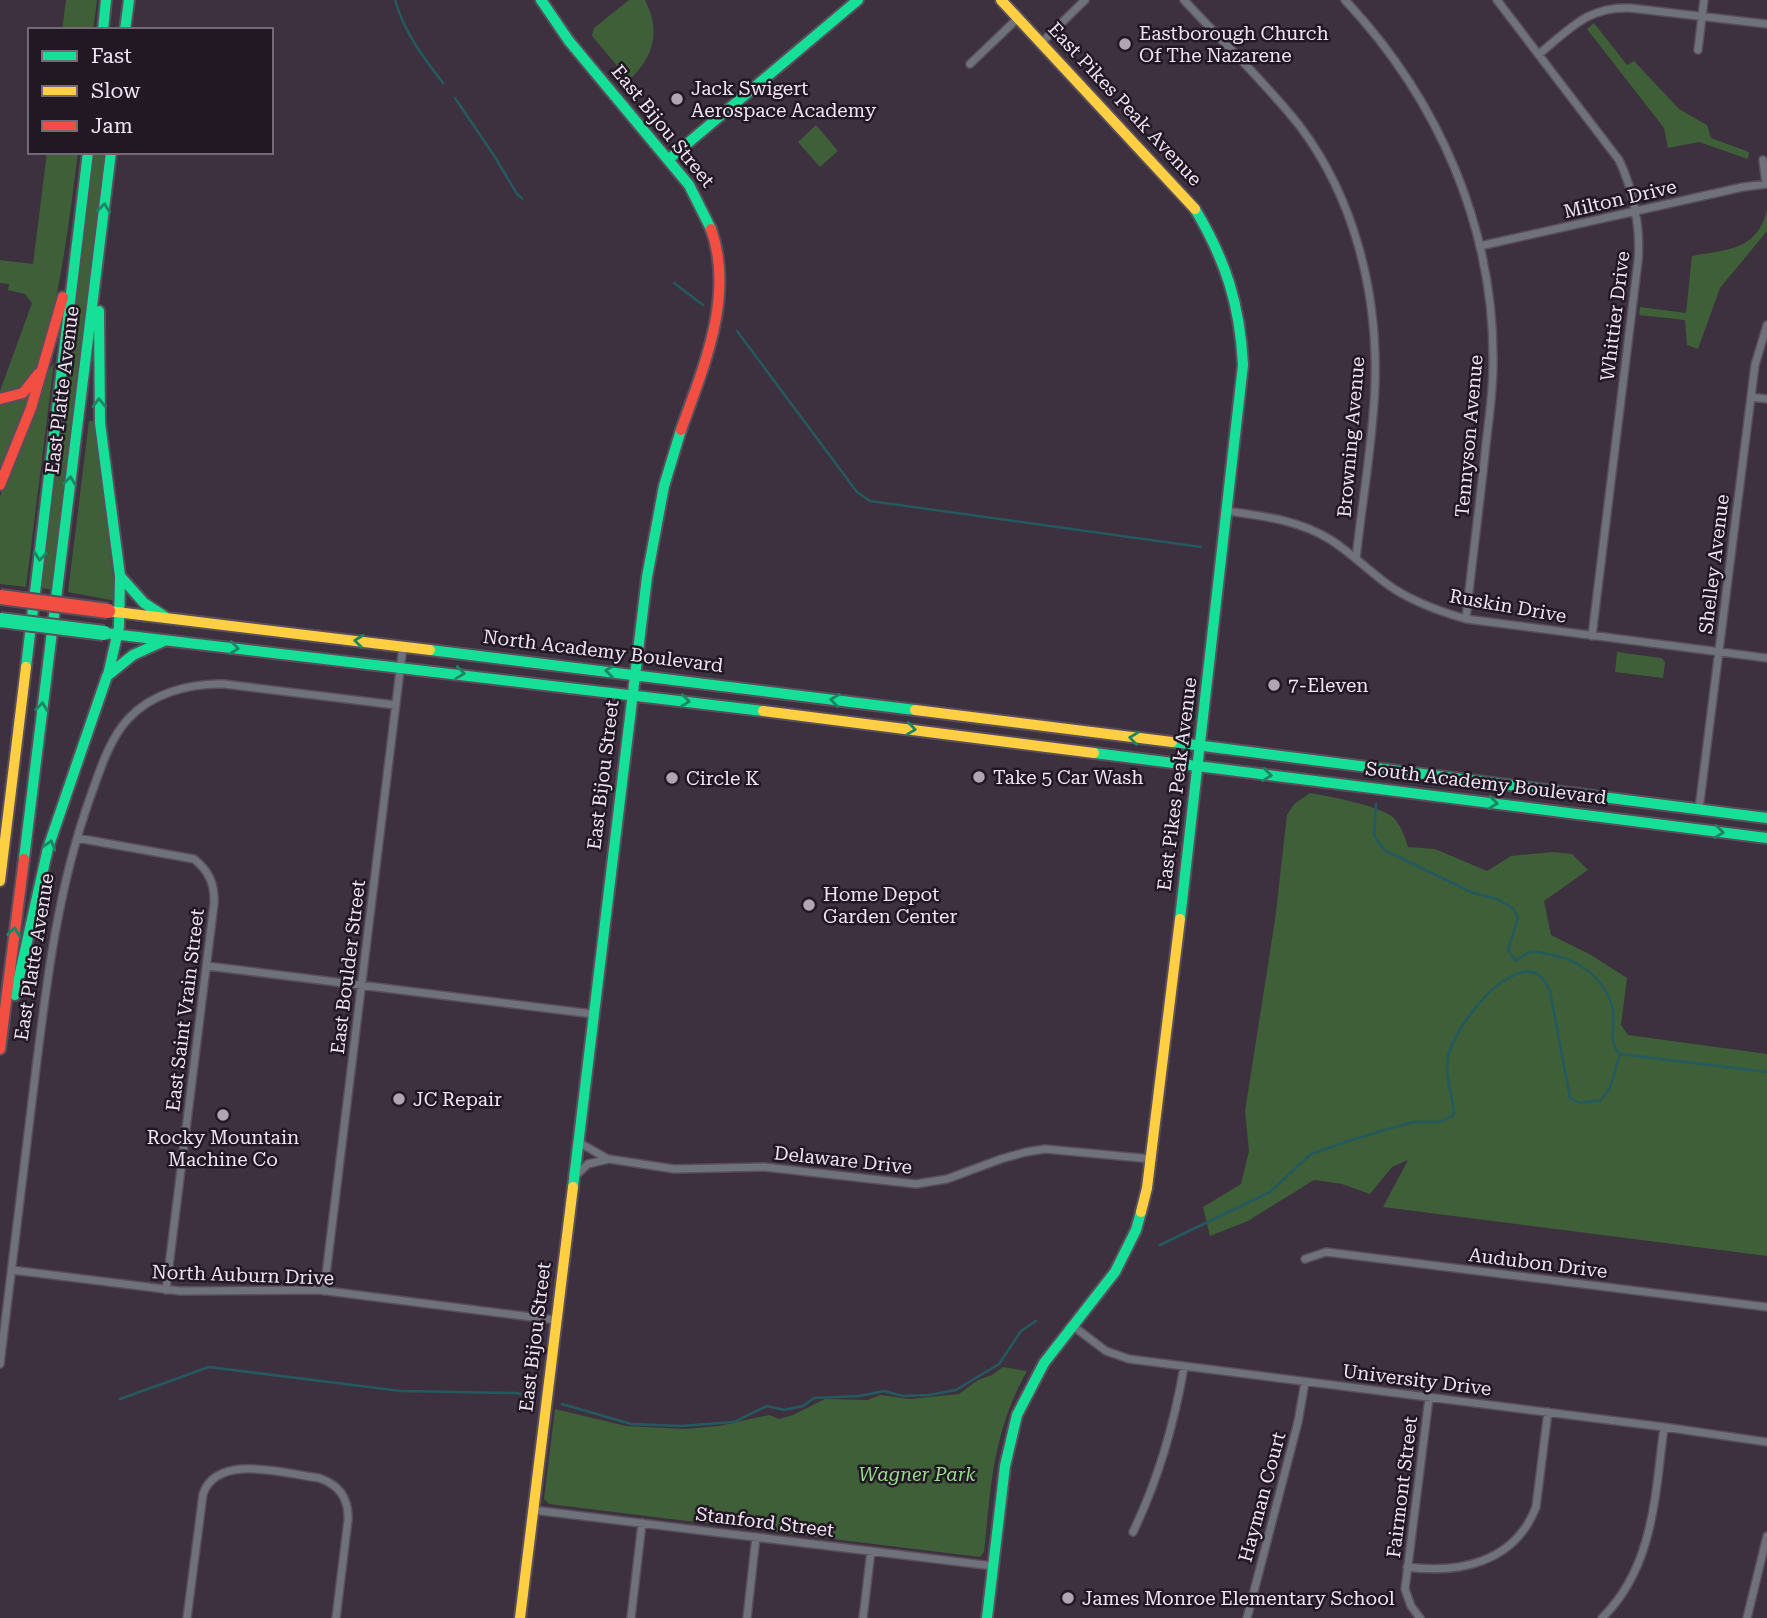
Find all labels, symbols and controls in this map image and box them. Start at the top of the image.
street label: East Pikes Peak Avenue [1043,18,1207,190]
place label: Eastborough Church Of The Nazarene [1139,22,1329,67]
legend [28,28,273,154]
marker: Eastborough Church Of The Nazarene [1117,36,1133,52]
text: Fast [91,44,132,68]
street label: East Bijou Street [607,60,719,192]
place label: Jack Swigert Aerospace Academy [691,77,877,122]
text: Slow [91,79,141,103]
marker: Jack Swigert Aerospace Academy [669,91,685,107]
text: Jam [91,114,133,138]
street label: Milton Drive [1561,175,1679,223]
one-way arrow [96,202,111,213]
street label: Whittier Drive [1596,250,1634,382]
street label: East Platte Avenue [40,305,84,475]
street label: Tennyson Avenue [1450,354,1488,518]
street label: Browning Avenue [1333,355,1369,519]
one-way arrow [91,397,106,408]
one-way arrow [63,475,78,487]
street label: Shelley Avenue [1694,493,1734,635]
one-way arrow [33,550,48,562]
street label: Ruskin Drive [1448,584,1568,628]
street label: North Academy Boulevard [482,625,724,677]
one-way arrow [354,634,365,649]
one-way arrow [228,640,239,655]
one-way arrow [604,664,615,679]
one-way arrow [455,665,466,680]
place label: 7-Eleven [1288,674,1369,697]
street label: East Pikes Peak Avenue [1152,676,1202,892]
marker: 7-Eleven [1266,677,1282,693]
one-way arrow [829,692,841,707]
one-way arrow [680,693,691,708]
street label: East Bijou Street [582,699,624,851]
one-way arrow [35,701,50,712]
one-way arrow [905,722,917,737]
one-way arrow [1128,730,1140,745]
street label: South Academy Boulevard [1364,757,1608,809]
place label: Take 5 Car Wash [993,766,1144,789]
place label: Circle K [686,767,759,790]
one-way arrow [1261,767,1273,782]
marker: Take 5 Car Wash [971,769,987,785]
marker: Circle K [664,770,680,786]
one-way arrow [1487,796,1499,811]
one-way arrow [1713,824,1724,839]
one-way arrow [41,839,56,851]
street label: East Platte Avenue [9,872,59,1042]
street label: East Boulder Street [326,879,370,1055]
place label: Home Depot Garden Center [823,883,957,928]
marker: Home Depot Garden Center [801,897,817,913]
street label: East Saint Vrain Street [161,907,209,1113]
one-way arrow [7,927,22,938]
place label: JC Repair [413,1088,502,1111]
marker: JC Repair [391,1091,407,1107]
marker: Rocky Mountain Machine Co [215,1107,231,1123]
place label: Rocky Mountain Machine Co [147,1126,299,1171]
street label: Delaware Drive [773,1141,913,1179]
street label: Audubon Drive [1467,1243,1609,1283]
street label: North Auburn Drive [151,1260,335,1290]
street label: East Bijou Street [514,1261,556,1413]
street label: University Drive [1341,1359,1493,1401]
street label: Fairmont Street [1382,1415,1422,1559]
street label: Hayman Court [1234,1429,1290,1565]
park label: Wagner Park [858,1463,976,1486]
street label: Stanford Street [694,1502,836,1542]
place label: James Monroe Elementary School [1082,1587,1395,1610]
marker: James Monroe Elementary School [1060,1590,1076,1606]

